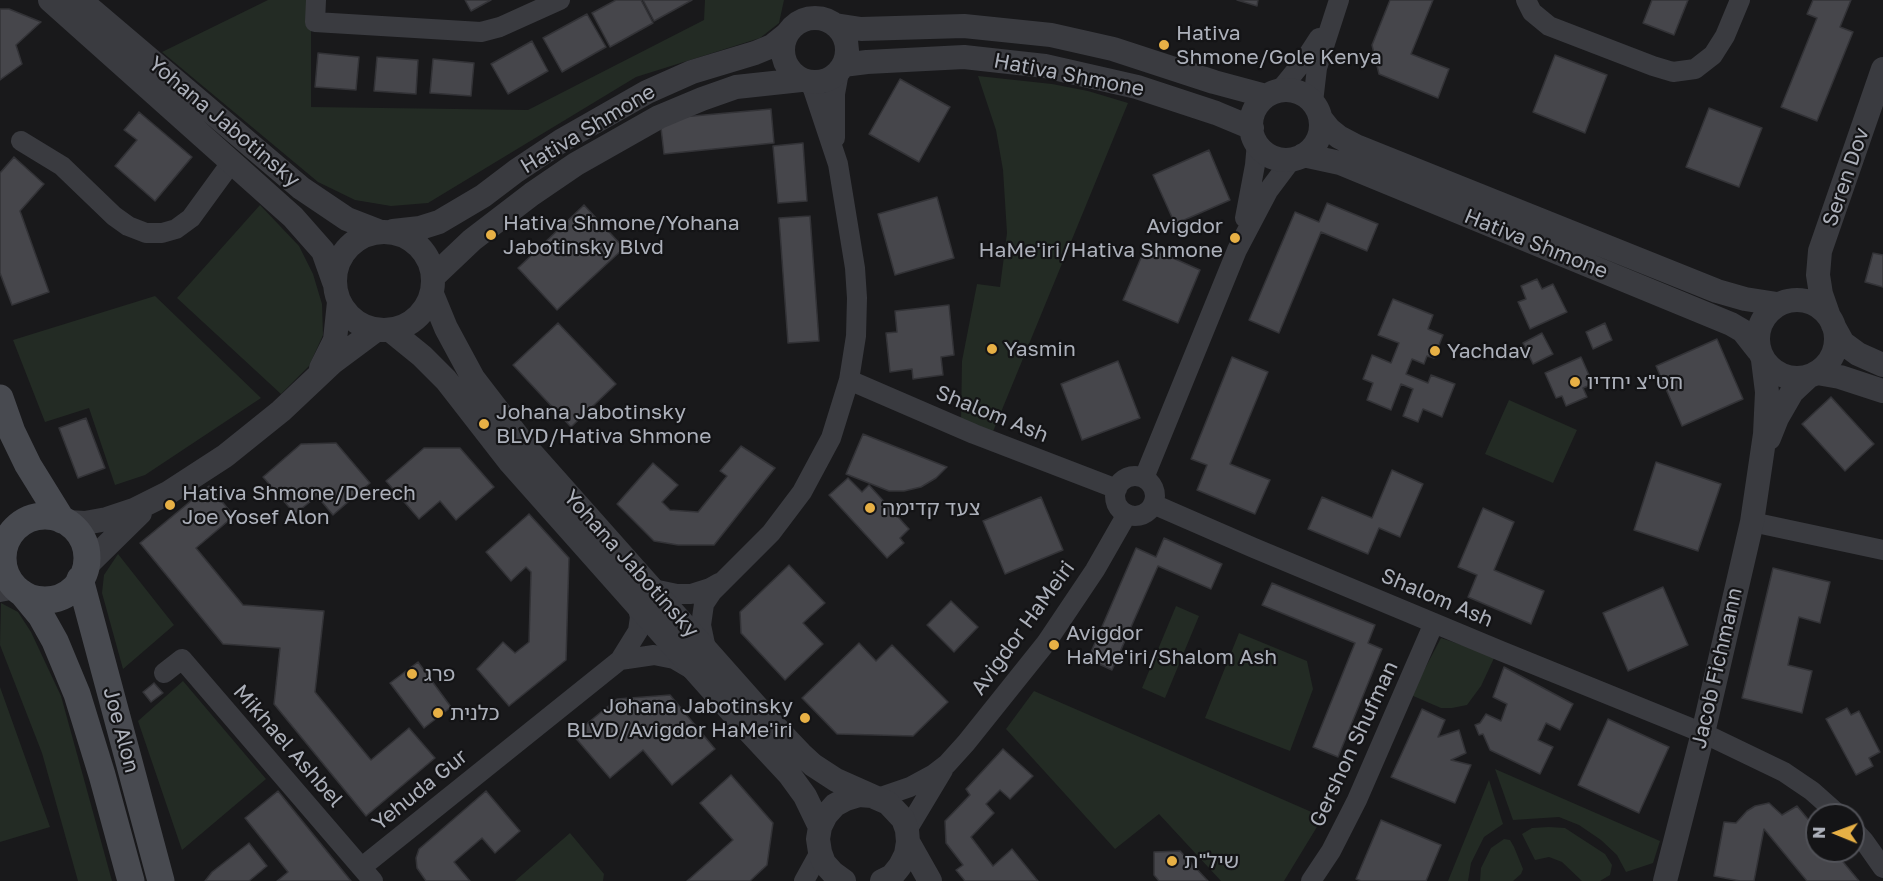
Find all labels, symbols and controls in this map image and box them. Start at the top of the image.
place label: Hativa Shmone/Gole Kenya [1176,20,1382,70]
marker: Hativa Shmone/Gole Kenya [1157,38,1171,52]
street label: Hativa Shmone [992,48,1146,102]
street label: Yohana Jabotinsky [143,51,305,193]
street label: Hativa Shmone [516,79,660,179]
street label: Seren Dov [1817,124,1875,230]
street label: Hativa Shmone [1461,204,1611,284]
place label: Hativa Shmone/Yohana Jabotinsky Blvd [503,210,740,260]
place label: Avigdor HaMe'iri/Hativa Shmone [978,213,1223,263]
marker: Hativa Shmone/Yohana Jabotinsky Blvd [484,228,498,242]
marker: Avigdor HaMe'iri/Hativa Shmone [1228,231,1242,245]
place label: Yasmin [1004,336,1076,362]
place label: Yachdav [1447,338,1531,364]
marker: Yasmin [985,342,999,356]
marker: Yachdav [1428,344,1442,358]
place label: חט"צ יחדיו [1587,369,1683,395]
marker: חט"צ יחדיו [1568,375,1582,389]
street label: Shalom Ash [932,380,1052,448]
place label: Johana Jabotinsky BLVD/Hativa Shmone [496,399,711,449]
marker: Johana Jabotinsky BLVD/Hativa Shmone [477,417,491,431]
place label: Hativa Shmone/Derech Joe Yosef Alon [182,480,416,530]
street label: Yohana Jabotinsky [558,485,704,643]
place label: צעד קדימה [882,495,980,521]
marker: Hativa Shmone/Derech Joe Yosef Alon [163,498,177,512]
marker: צעד קדימה [863,501,877,515]
street label: Avigdor HaMeiri [966,556,1080,700]
street label: Shalom Ash [1377,563,1497,633]
street label: Jacob Fichmann [1686,585,1748,751]
place label: Avigdor HaMe'iri/Shalom Ash [1066,620,1277,670]
marker: Avigdor HaMe'iri/Shalom Ash [1047,638,1061,652]
street label: Gershon Shufman [1305,657,1403,831]
place label: פרג [424,661,455,687]
marker: פרג [405,667,419,681]
street label: Mikhael Ashbel [228,680,348,812]
street label: Joe Alon [98,685,144,775]
place label: Johana Jabotinsky BLVD/Avigdor HaMe'iri [566,693,793,743]
place label: כלנית [450,700,500,726]
marker: כלנית [431,706,445,720]
marker: Johana Jabotinsky BLVD/Avigdor HaMe'iri [798,711,812,725]
street label: Yehuda Gur [367,744,473,836]
north arrow [1805,803,1865,863]
text: N [1809,826,1829,839]
place label: שיל"ת [1184,848,1239,874]
marker: שיל"ת [1165,854,1179,868]

